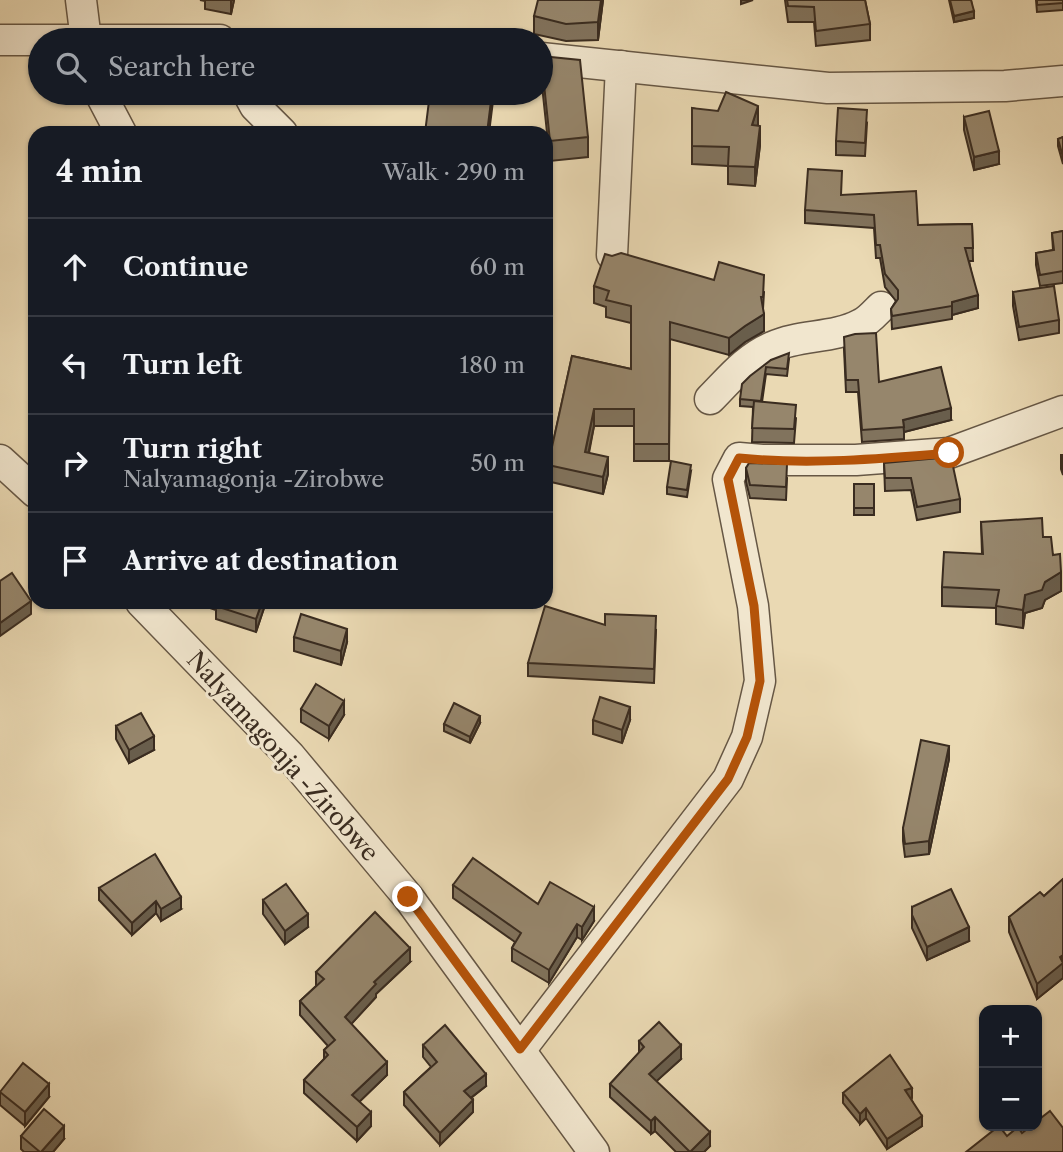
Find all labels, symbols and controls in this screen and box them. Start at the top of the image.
search box [28,28,553,105]
icon: search [52,48,90,86]
text: Search here [108,51,255,83]
text: 4 min [56,153,142,190]
text: Walk · 290 m [383,158,525,186]
icon: ahead [56,248,94,286]
text: Continue [123,251,248,283]
text: 60 m [469,253,525,281]
icon: left [56,346,94,384]
text: Turn left [123,349,242,381]
text: 180 m [460,351,525,379]
text: Turn right [123,433,262,465]
route start [933,437,964,468]
icon: right [56,444,94,482]
text: 50 m [470,449,525,477]
text: Nalyamagonja -Zirobwe [123,465,384,493]
icon: arrive [56,542,94,580]
text: Arrive at destination [123,545,398,577]
street label: Nalyamagonja -Zirobwe [181,645,385,867]
route end [392,881,423,912]
map controls [979,1005,1042,1131]
button: + [979,1005,1042,1068]
button: − [979,1068,1042,1131]

